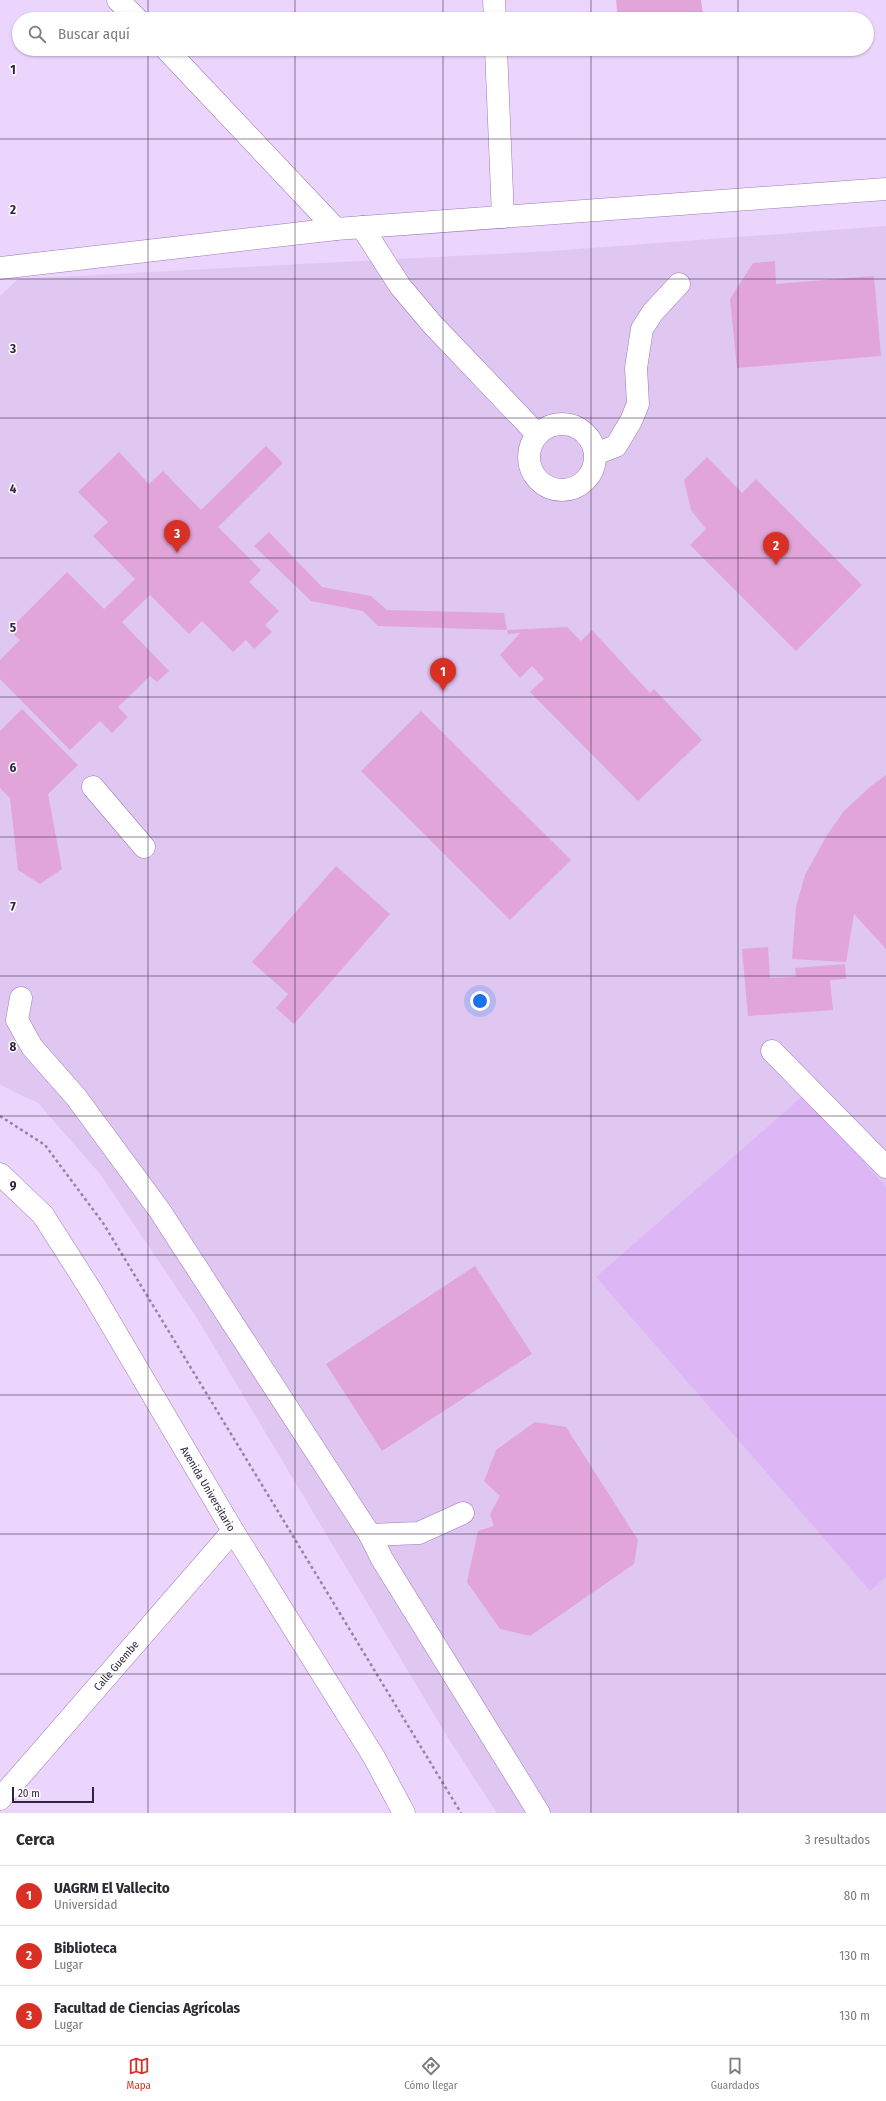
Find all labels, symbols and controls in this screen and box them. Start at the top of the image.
search box [12,12,874,56]
icon: search [26,23,48,45]
text: Buscar aquí [58,25,130,43]
text: 1 [10,62,16,77]
text: 2 [9,202,16,217]
text: 3 [9,341,16,356]
text: 4 [10,481,17,496]
pin: 3 [164,520,190,553]
pin: 2 [763,532,789,565]
text: 5 [10,620,16,635]
pin: 1 [430,658,456,691]
text: 6 [10,760,17,775]
text: 7 [10,899,16,914]
your location [470,991,490,1011]
text: 8 [10,1039,17,1054]
text: 9 [10,1178,17,1193]
street label: Avenida Universitario [178,1444,238,1534]
street label: Calle Guembe [91,1638,141,1693]
scale bar [12,1785,94,1804]
text: 20 m [18,1787,40,1800]
text: Cerca [16,1829,55,1850]
text: 3 resultados [805,1832,870,1847]
text: UAGRM El Vallecito [54,1879,170,1897]
text: 1 [26,1888,32,1903]
text: 80 m [844,1888,870,1903]
text: Universidad [54,1897,117,1912]
text: Biblioteca [54,1939,117,1957]
text: 2 [26,1948,32,1963]
text: 130 m [839,1948,870,1963]
text: Lugar [54,1957,83,1972]
text: Facultad de Ciencias Agrícolas [54,1999,240,2017]
text: 3 [26,2008,32,2023]
text: 130 m [839,2008,870,2023]
text: Lugar [54,2017,83,2032]
tab: Mapa [127,2055,151,2092]
tab: Cómo llegar [404,2055,458,2092]
tab: Guardados [711,2055,759,2092]

